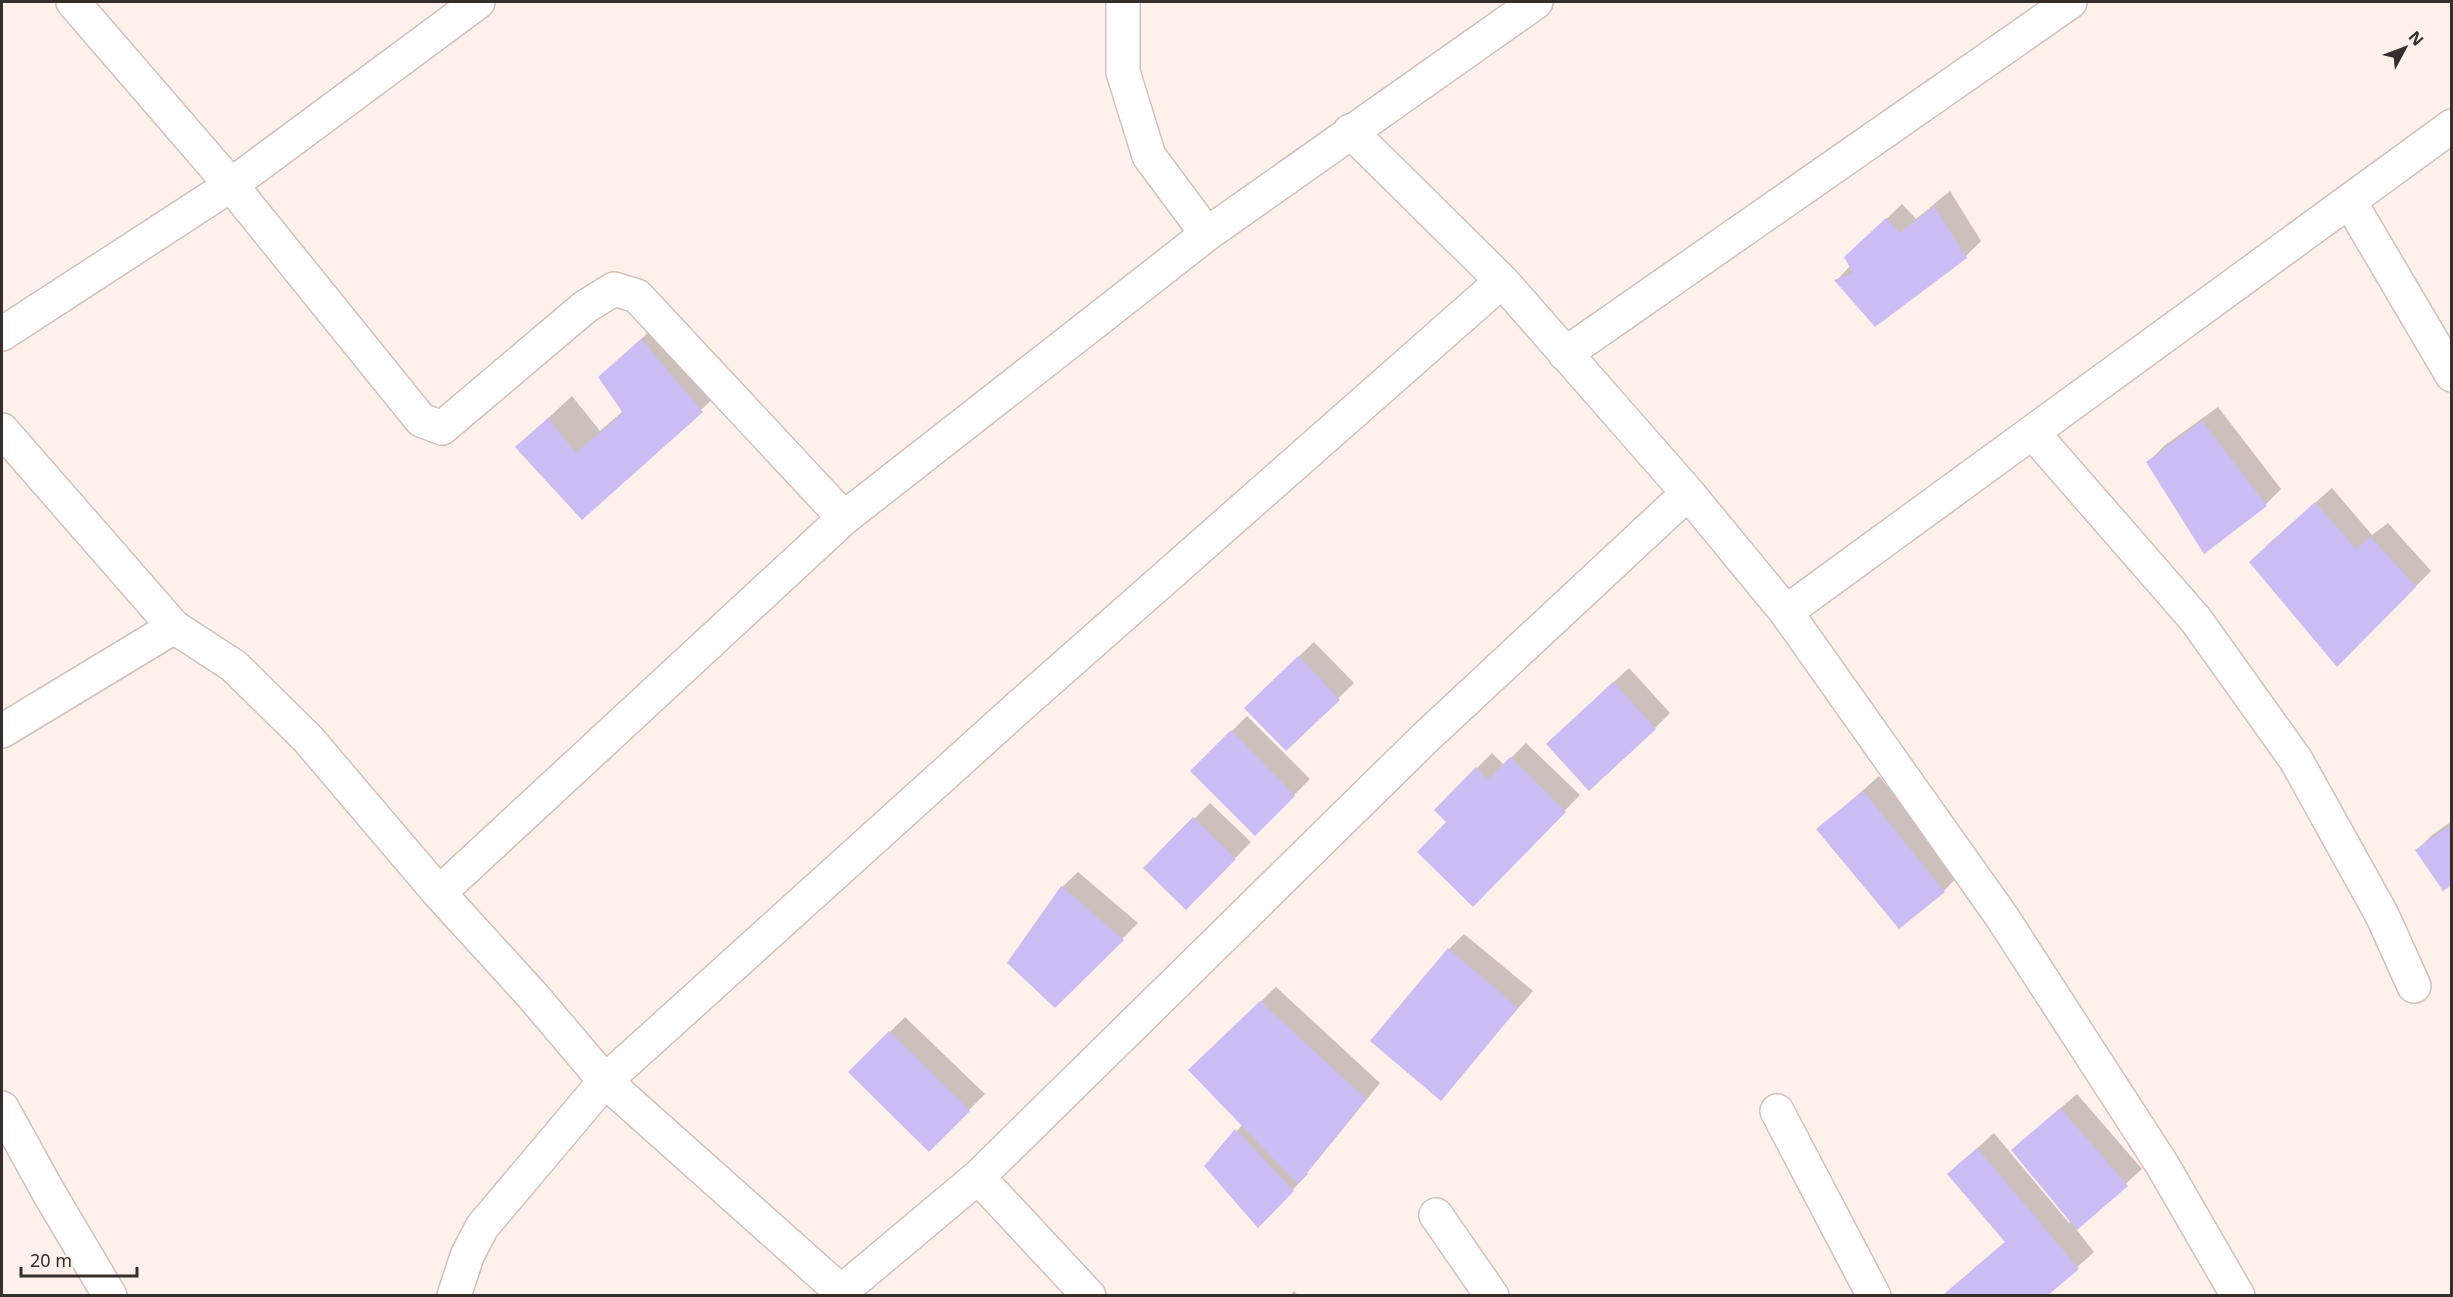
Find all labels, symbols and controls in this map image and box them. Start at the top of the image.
north arrow [2375,18,2435,78]
text: N [2404,26,2429,50]
scale bar [21,1240,136,1278]
text: 20 m [30,1248,72,1272]

